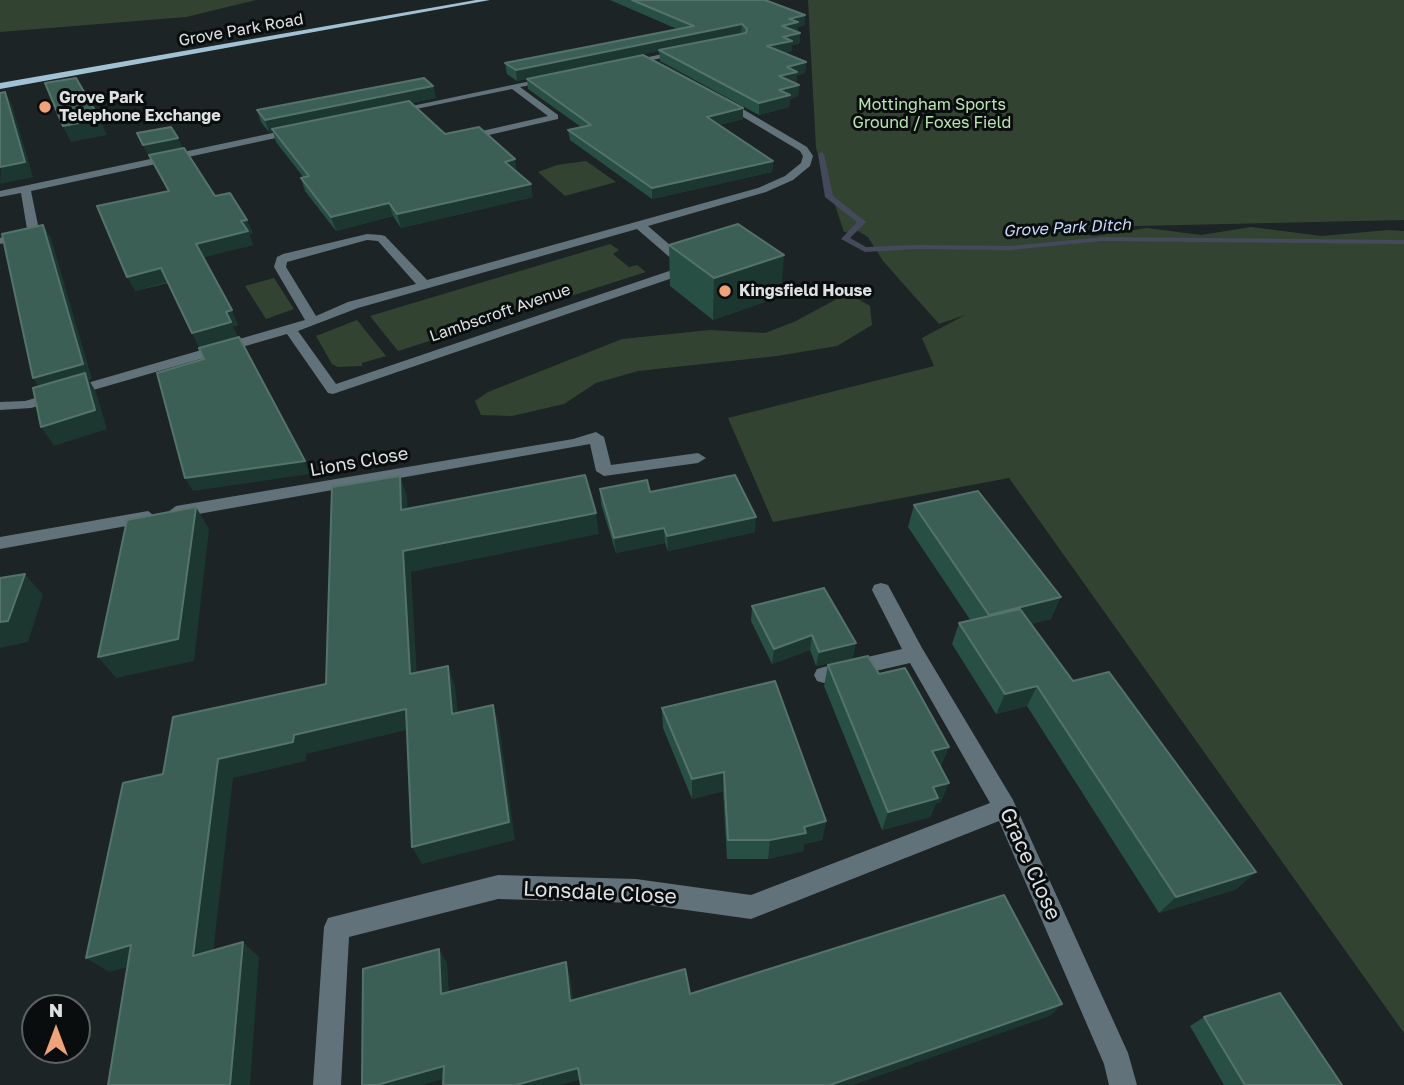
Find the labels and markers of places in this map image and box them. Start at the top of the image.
place label: Grove Park Telephone Exchange [59,88,221,126]
marker: Grove Park Telephone Exchange [37,99,53,115]
place label: Kingsfield House [739,281,872,301]
marker: Kingsfield House [717,283,733,299]

